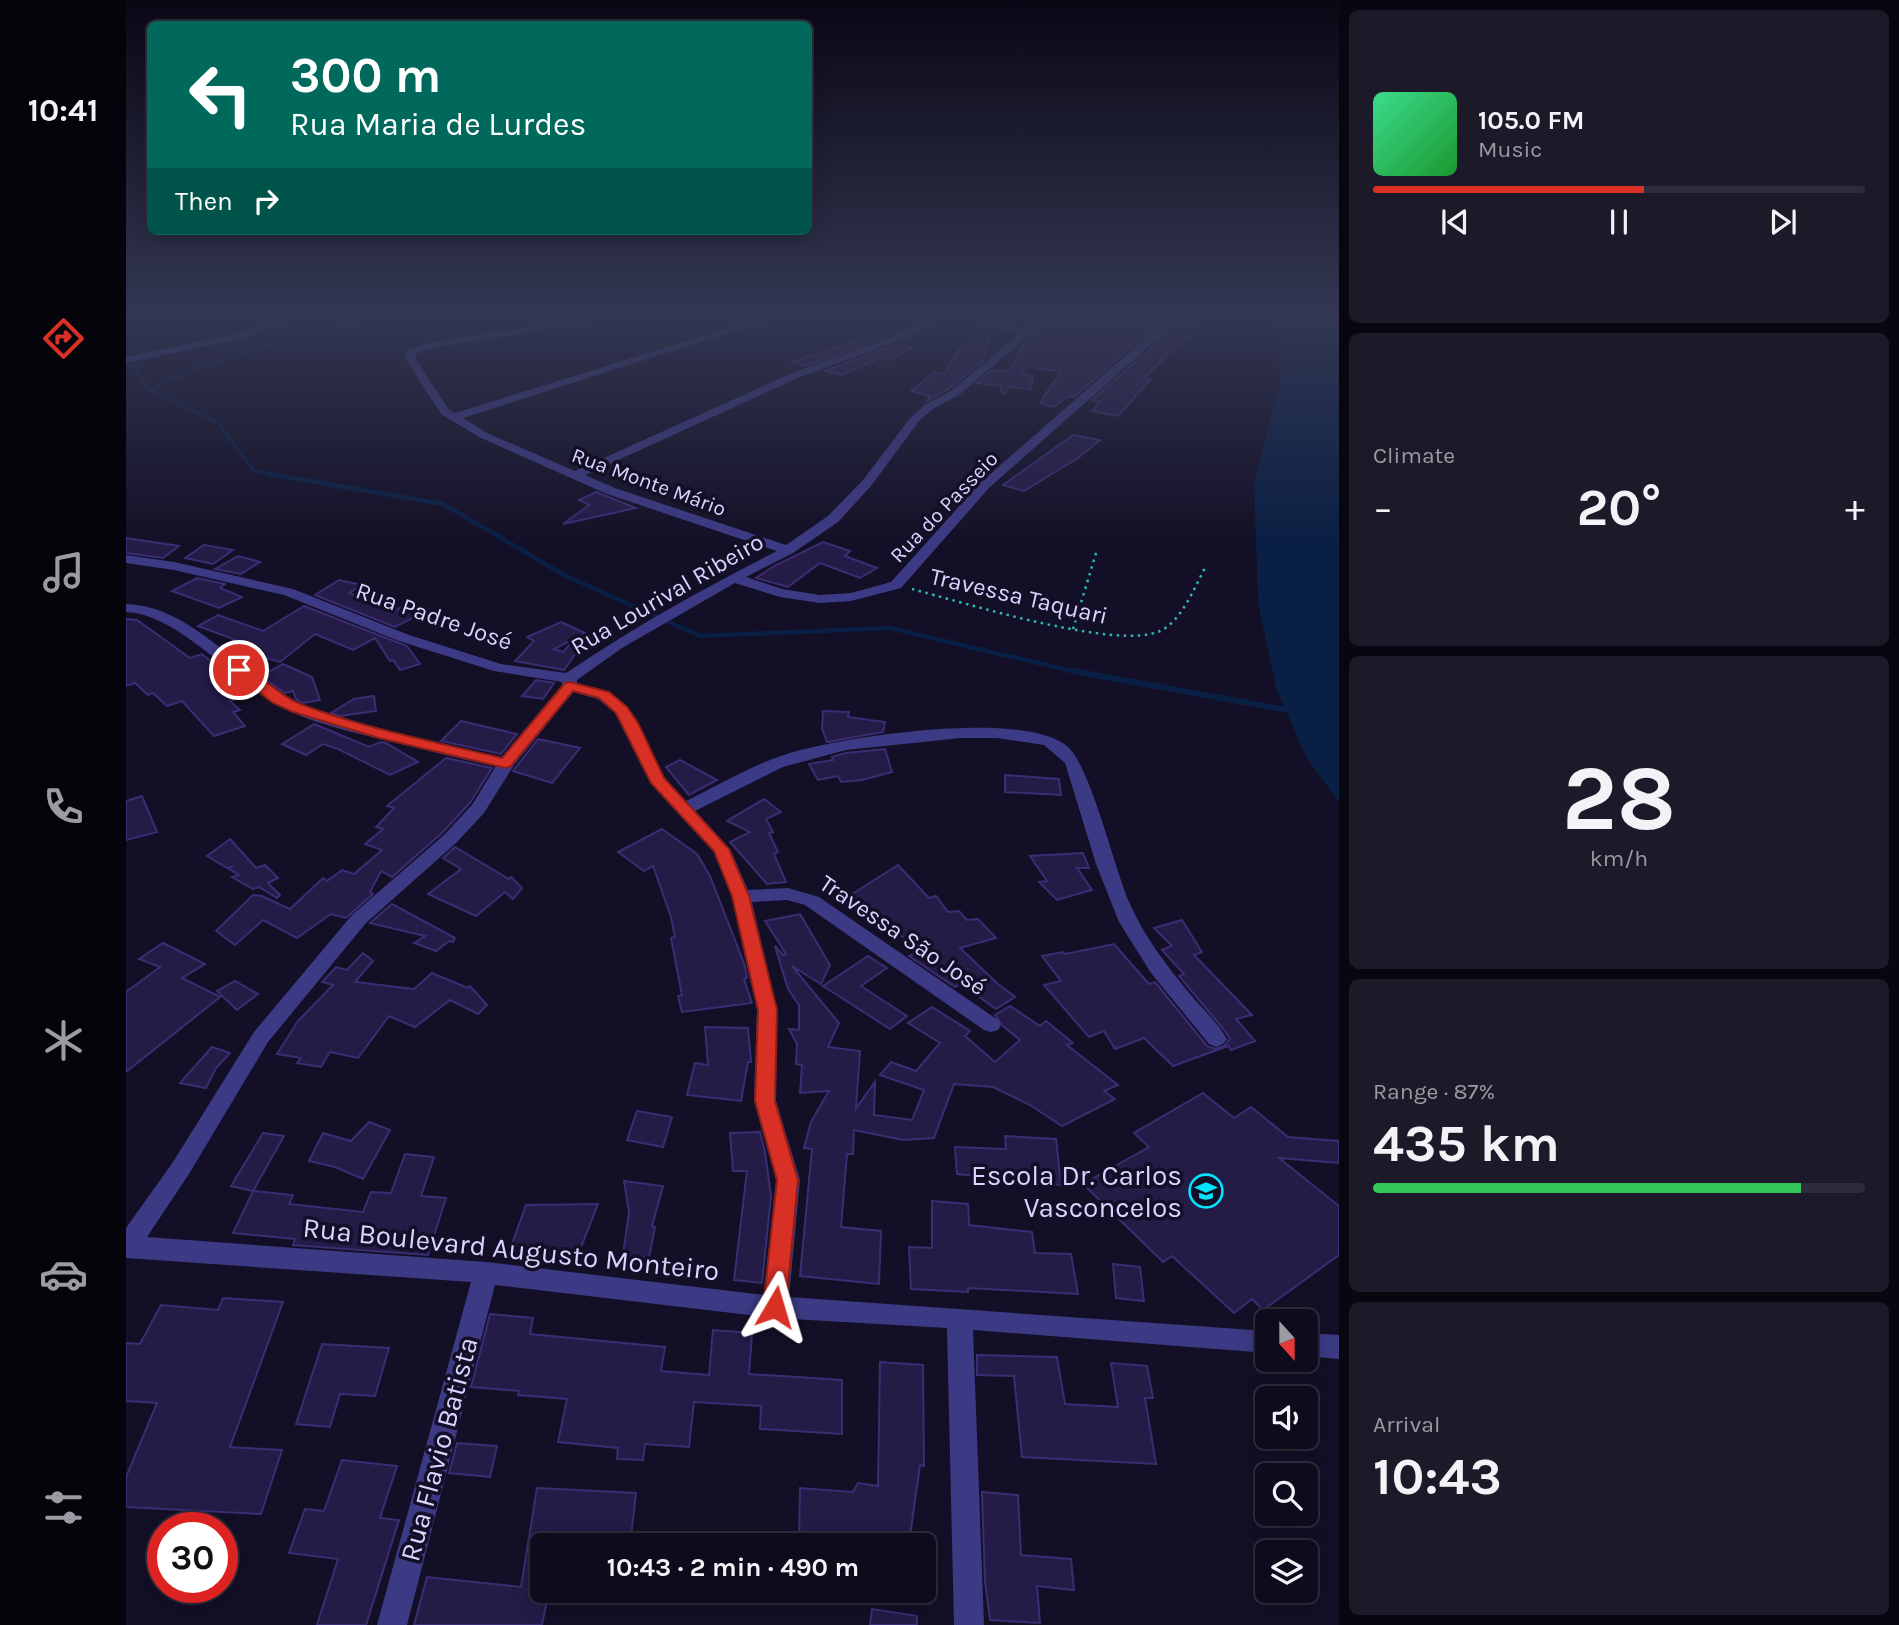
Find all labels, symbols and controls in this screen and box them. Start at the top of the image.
text: 300 m [290,47,441,104]
icon: left [175,49,266,140]
text: 10:41 [28,92,98,129]
text: 105.0 FM [1478,105,1584,136]
text: Rua Maria de Lurdes [290,106,586,143]
text: Music [1478,136,1542,163]
icon: right [247,182,285,220]
text: Then [175,186,233,217]
icon: previous [1436,203,1474,241]
icon: pause [1600,203,1638,241]
icon: next [1764,203,1802,241]
icon: directions [39,314,88,363]
text: Climate [1373,442,1455,469]
street label: Rua Monte Mário [569,443,729,521]
street label: Rua do Passeio [885,447,1003,567]
text: 20° [1577,477,1661,538]
text: − [1373,486,1393,531]
text: + [1845,486,1865,531]
street label: Rua Lourival Ribeiro [566,527,768,661]
icon: music [39,548,88,597]
street label: Travessa Taquari [927,562,1111,630]
street label: Rua Padre José [352,576,516,656]
pin [209,640,269,700]
icon: arrive [220,651,258,689]
text: 28 [1562,746,1676,852]
icon: phone [39,782,88,831]
text: km/h [1590,845,1648,872]
street label: Travessa São José [814,869,992,1001]
icon: climate [39,1016,88,1065]
text: Range · 87% [1373,1078,1495,1105]
text: 435 km [1373,1113,1560,1174]
place label: Escola Dr. Carlos Vasconcelos [971,1159,1182,1224]
school or university icon: Escola Dr. Carlos Vasconcelos [1187,1172,1225,1210]
street label: Rua Boulevard Augusto Monteiro [301,1211,721,1287]
icon: car [39,1250,88,1299]
position arrow [738,1270,812,1344]
north arrow [1255,1309,1318,1372]
map controls [1255,1309,1318,1603]
street label: Rua Flavio Batista [393,1333,485,1565]
button: sound [1255,1386,1318,1449]
text: Arrival [1373,1411,1440,1438]
text: 10:43 [1373,1446,1502,1507]
button: search [1255,1463,1318,1526]
icon: filters [39,1483,88,1532]
speed limit sign: 30 [147,1512,238,1603]
button: layers [1255,1540,1318,1603]
text: 10:43 · 2 min · 490 m [607,1552,859,1583]

